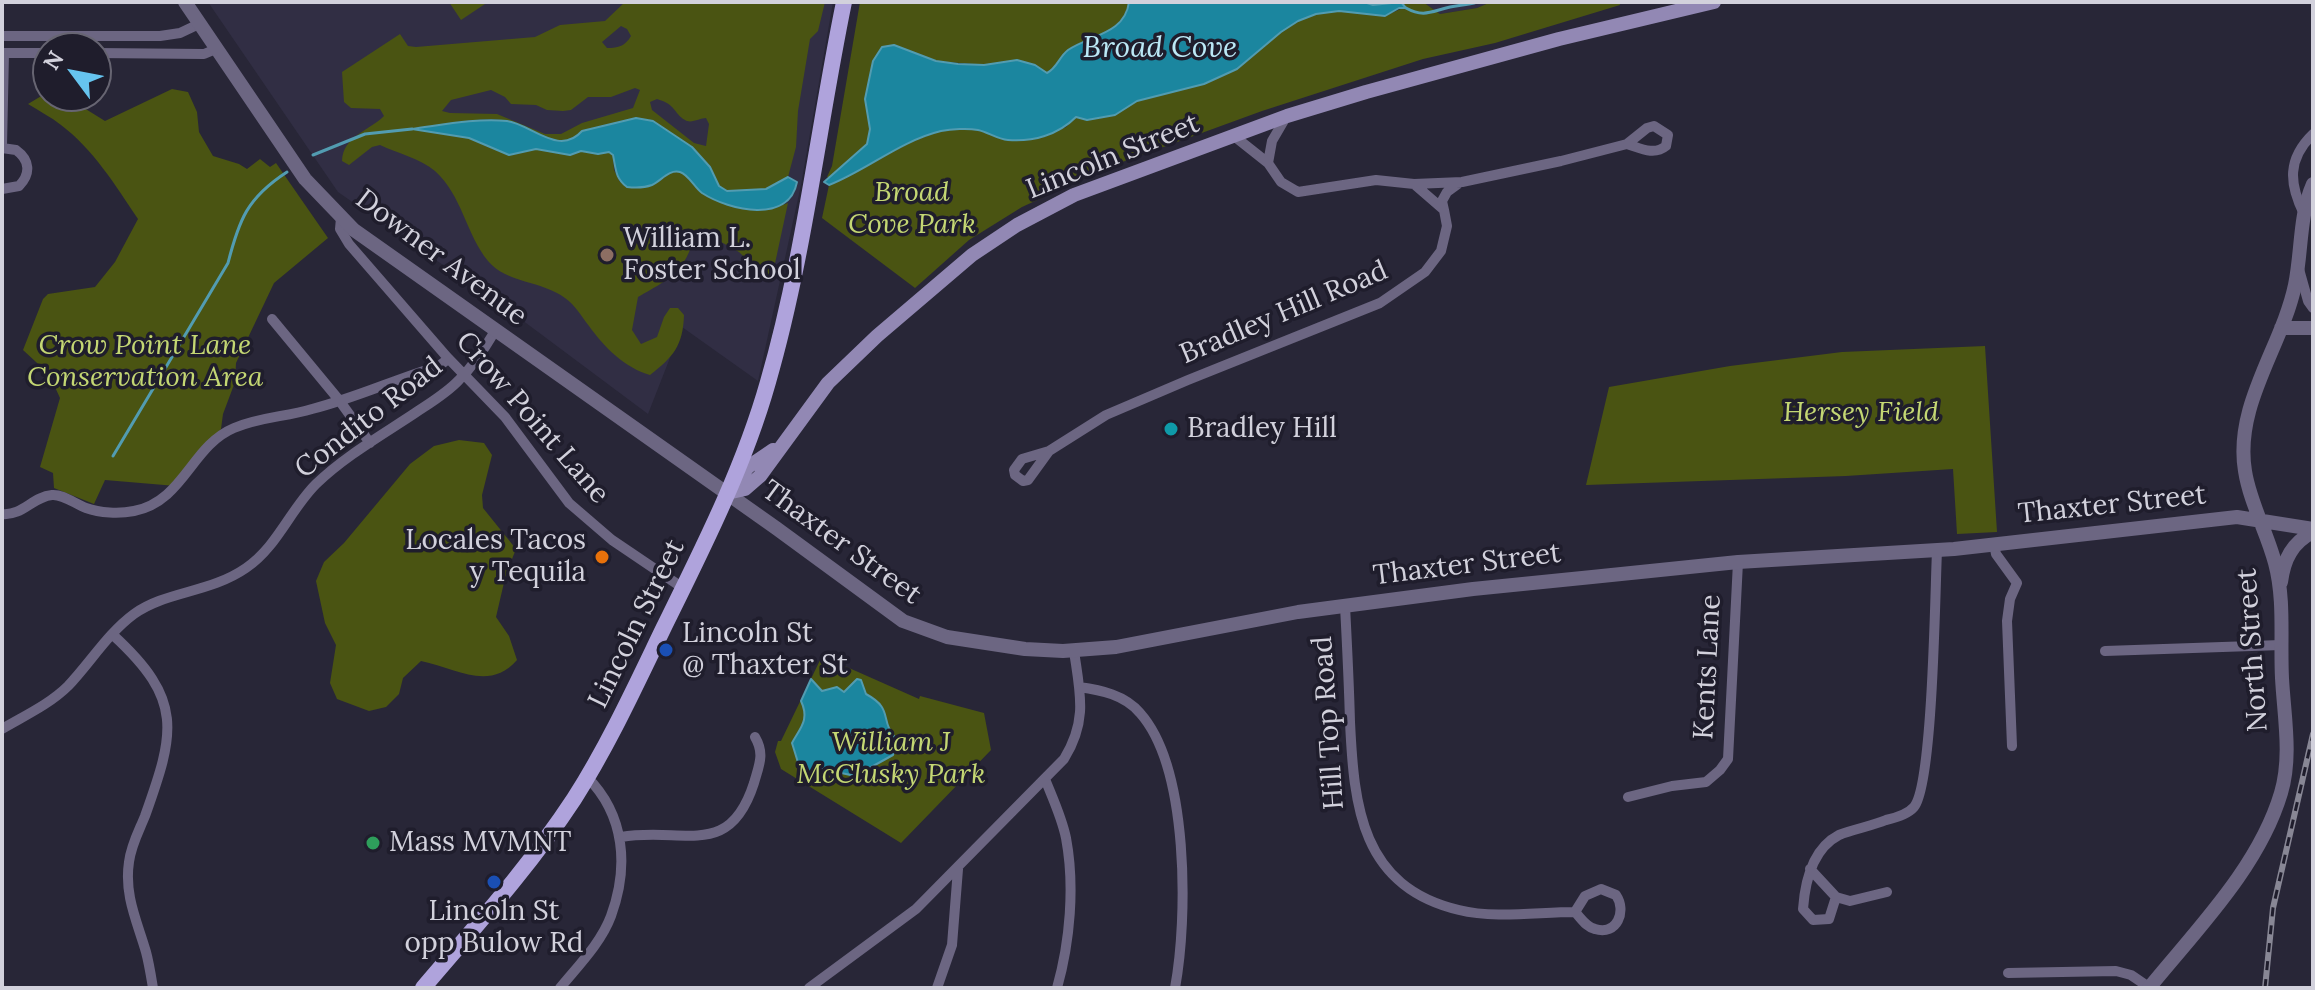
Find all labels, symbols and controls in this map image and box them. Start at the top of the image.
water label: Broad Cove [1083,30,1237,66]
north arrow [32,32,112,112]
text: N [37,46,70,75]
street label: Lincoln Street [1022,107,1204,207]
park label: Broad Cove Park [848,176,976,242]
street label: Downer Avenue [349,183,533,333]
place label: William L. Foster School [623,222,801,288]
marker: William L. Foster School [598,246,616,264]
street label: Bradley Hill Road [1175,254,1393,372]
street label: Crow Point Lane [448,325,616,511]
park label: Crow Point Lane Conservation Area [27,329,263,395]
street label: Condito Road [289,350,449,486]
park label: Hersey Field [1783,396,1939,430]
place label: Bradley Hill [1187,412,1337,446]
marker: Bradley Hill [1162,420,1180,438]
street label: Thaxter Street [755,474,927,612]
street label: Thaxter Street [2016,478,2208,532]
place label: Locales Tacos y Tequila [405,524,586,590]
street label: Lincoln Street [582,534,692,714]
street label: Thaxter Street [1371,537,1563,593]
marker: Locales Tacos y Tequila [593,548,611,566]
street label: North Street [2231,567,2275,733]
street label: Kents Lane [1687,594,1729,740]
place label: Lincoln St @ Thaxter St [682,617,848,683]
street label: Hill Top Road [1306,635,1352,811]
marker: Lincoln St @ Thaxter St [657,641,675,659]
park label: William J McClusky Park [796,726,986,792]
place label: Mass MVMNT [389,826,571,860]
marker: Mass MVMNT [364,834,382,852]
marker: Lincoln St opp Bulow Rd [485,873,503,891]
place label: Lincoln St opp Bulow Rd [405,895,583,961]

